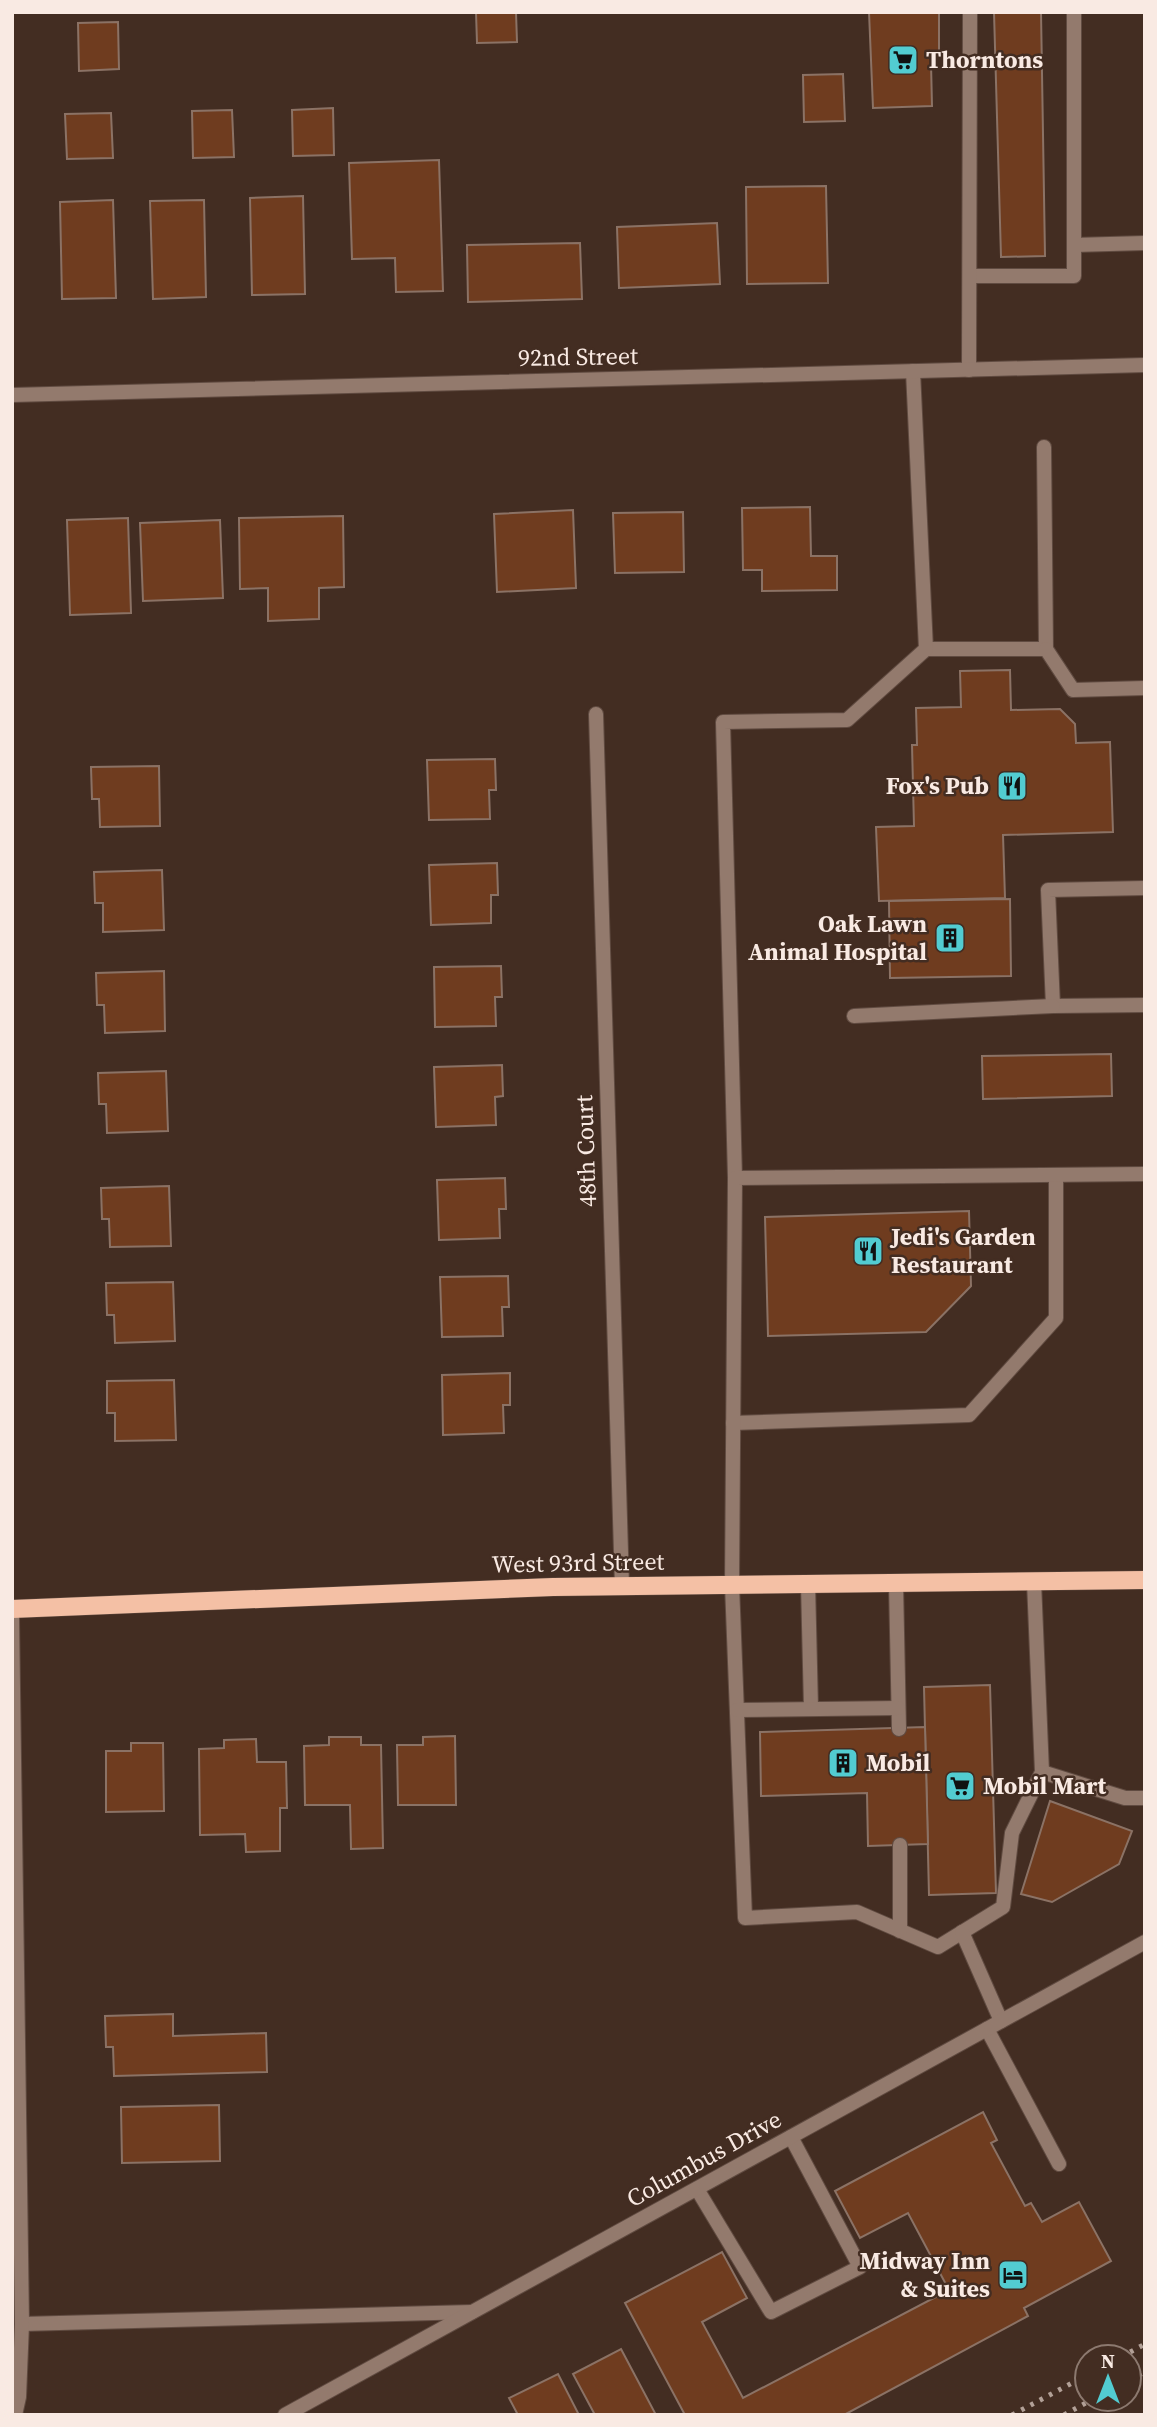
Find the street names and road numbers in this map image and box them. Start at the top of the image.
street label: 92nd Street [518,339,638,374]
street label: 48th Court [567,1094,604,1208]
street label: West 93rd Street [491,1544,665,1581]
street label: Columbus Drive [620,2102,787,2215]

